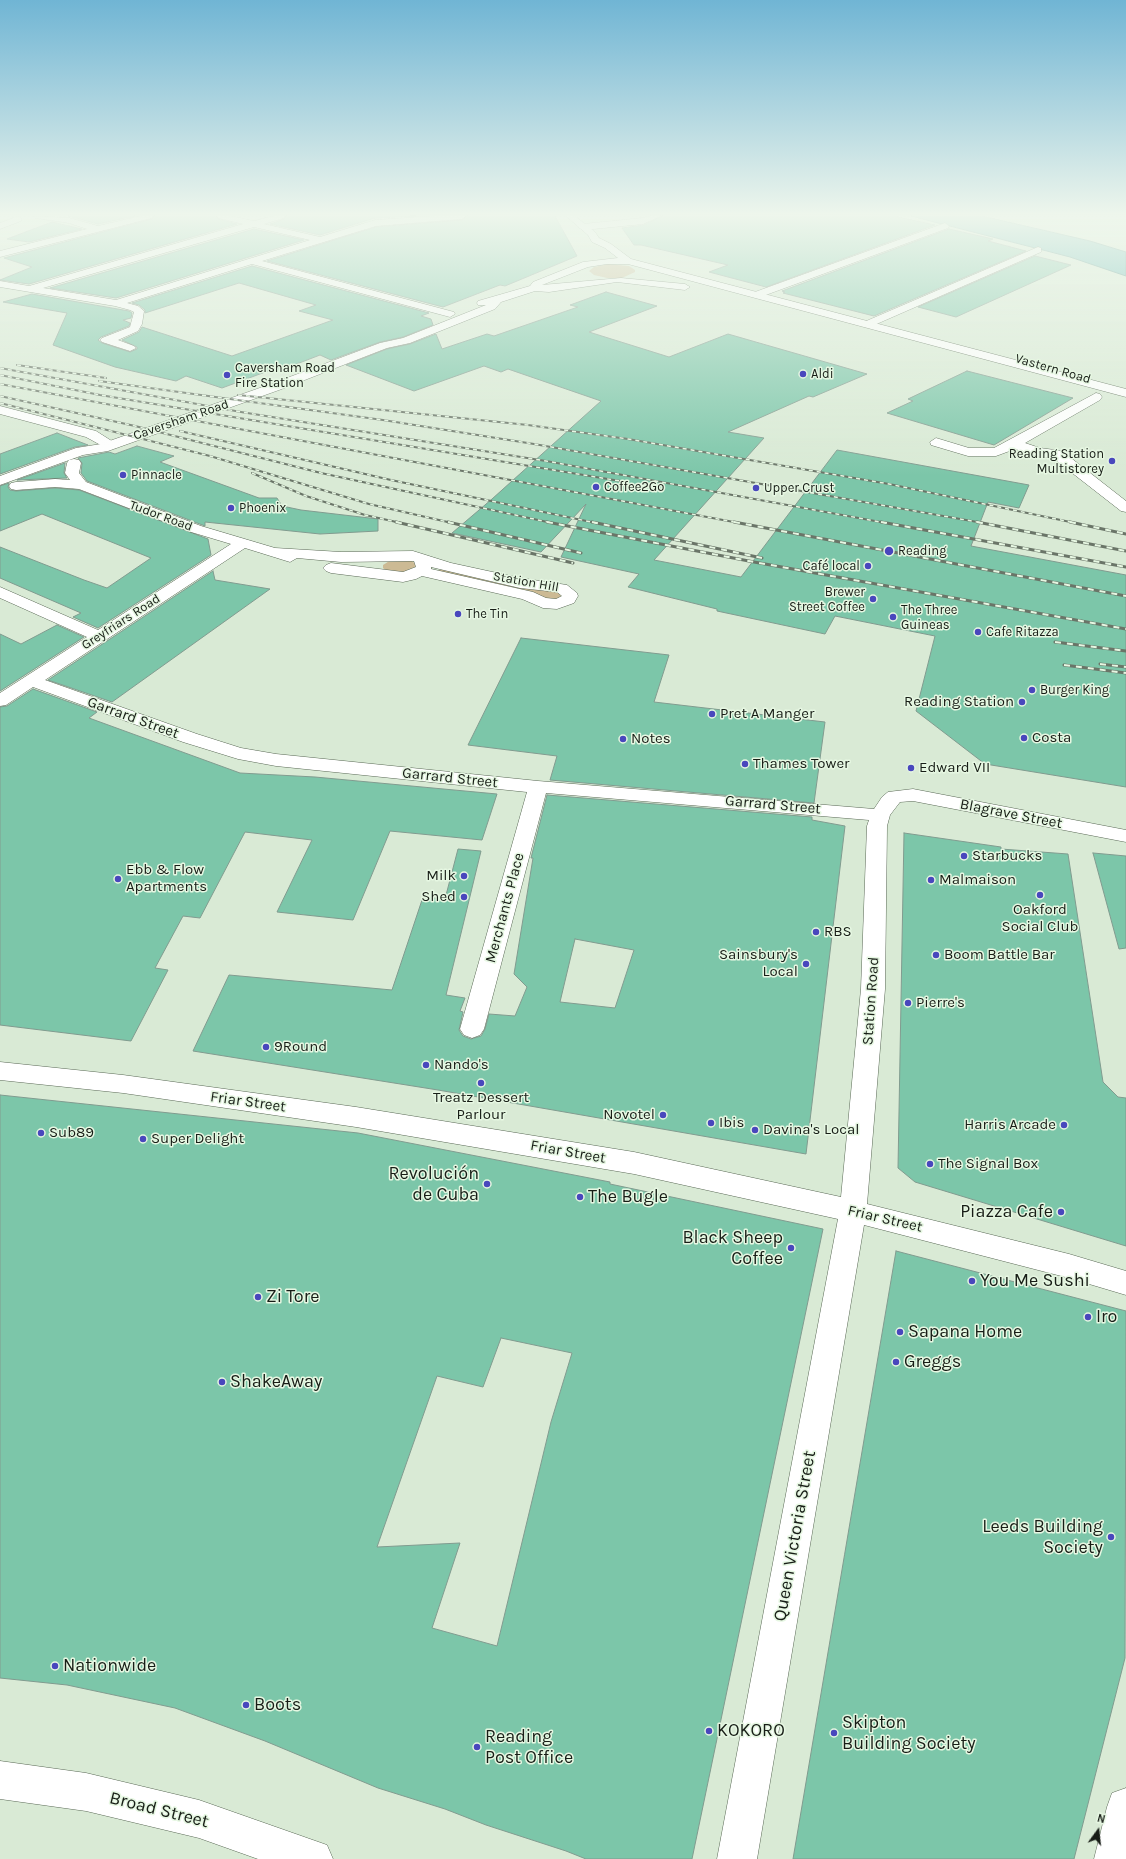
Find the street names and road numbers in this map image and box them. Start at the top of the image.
street label: Vastern Road [1013,351,1093,387]
street label: Caversham Road [131,396,231,444]
street label: Tudor Road [127,497,195,535]
street label: Station Hill [492,569,560,595]
street label: Greyfriars Road [79,591,163,653]
street label: Garrard Street [85,693,181,743]
street label: Garrard Street [401,764,499,792]
street label: Garrard Street [724,792,822,818]
street label: Blagrave Street [958,795,1064,833]
street label: Merchants Place [482,851,528,965]
street label: Station Road [859,956,883,1046]
street label: Friar Street [209,1088,287,1116]
street label: Friar Street [529,1137,607,1167]
street label: Friar Street [846,1202,924,1236]
street label: Queen Victoria Street [769,1449,821,1623]
street label: Broad Street [107,1787,211,1833]

